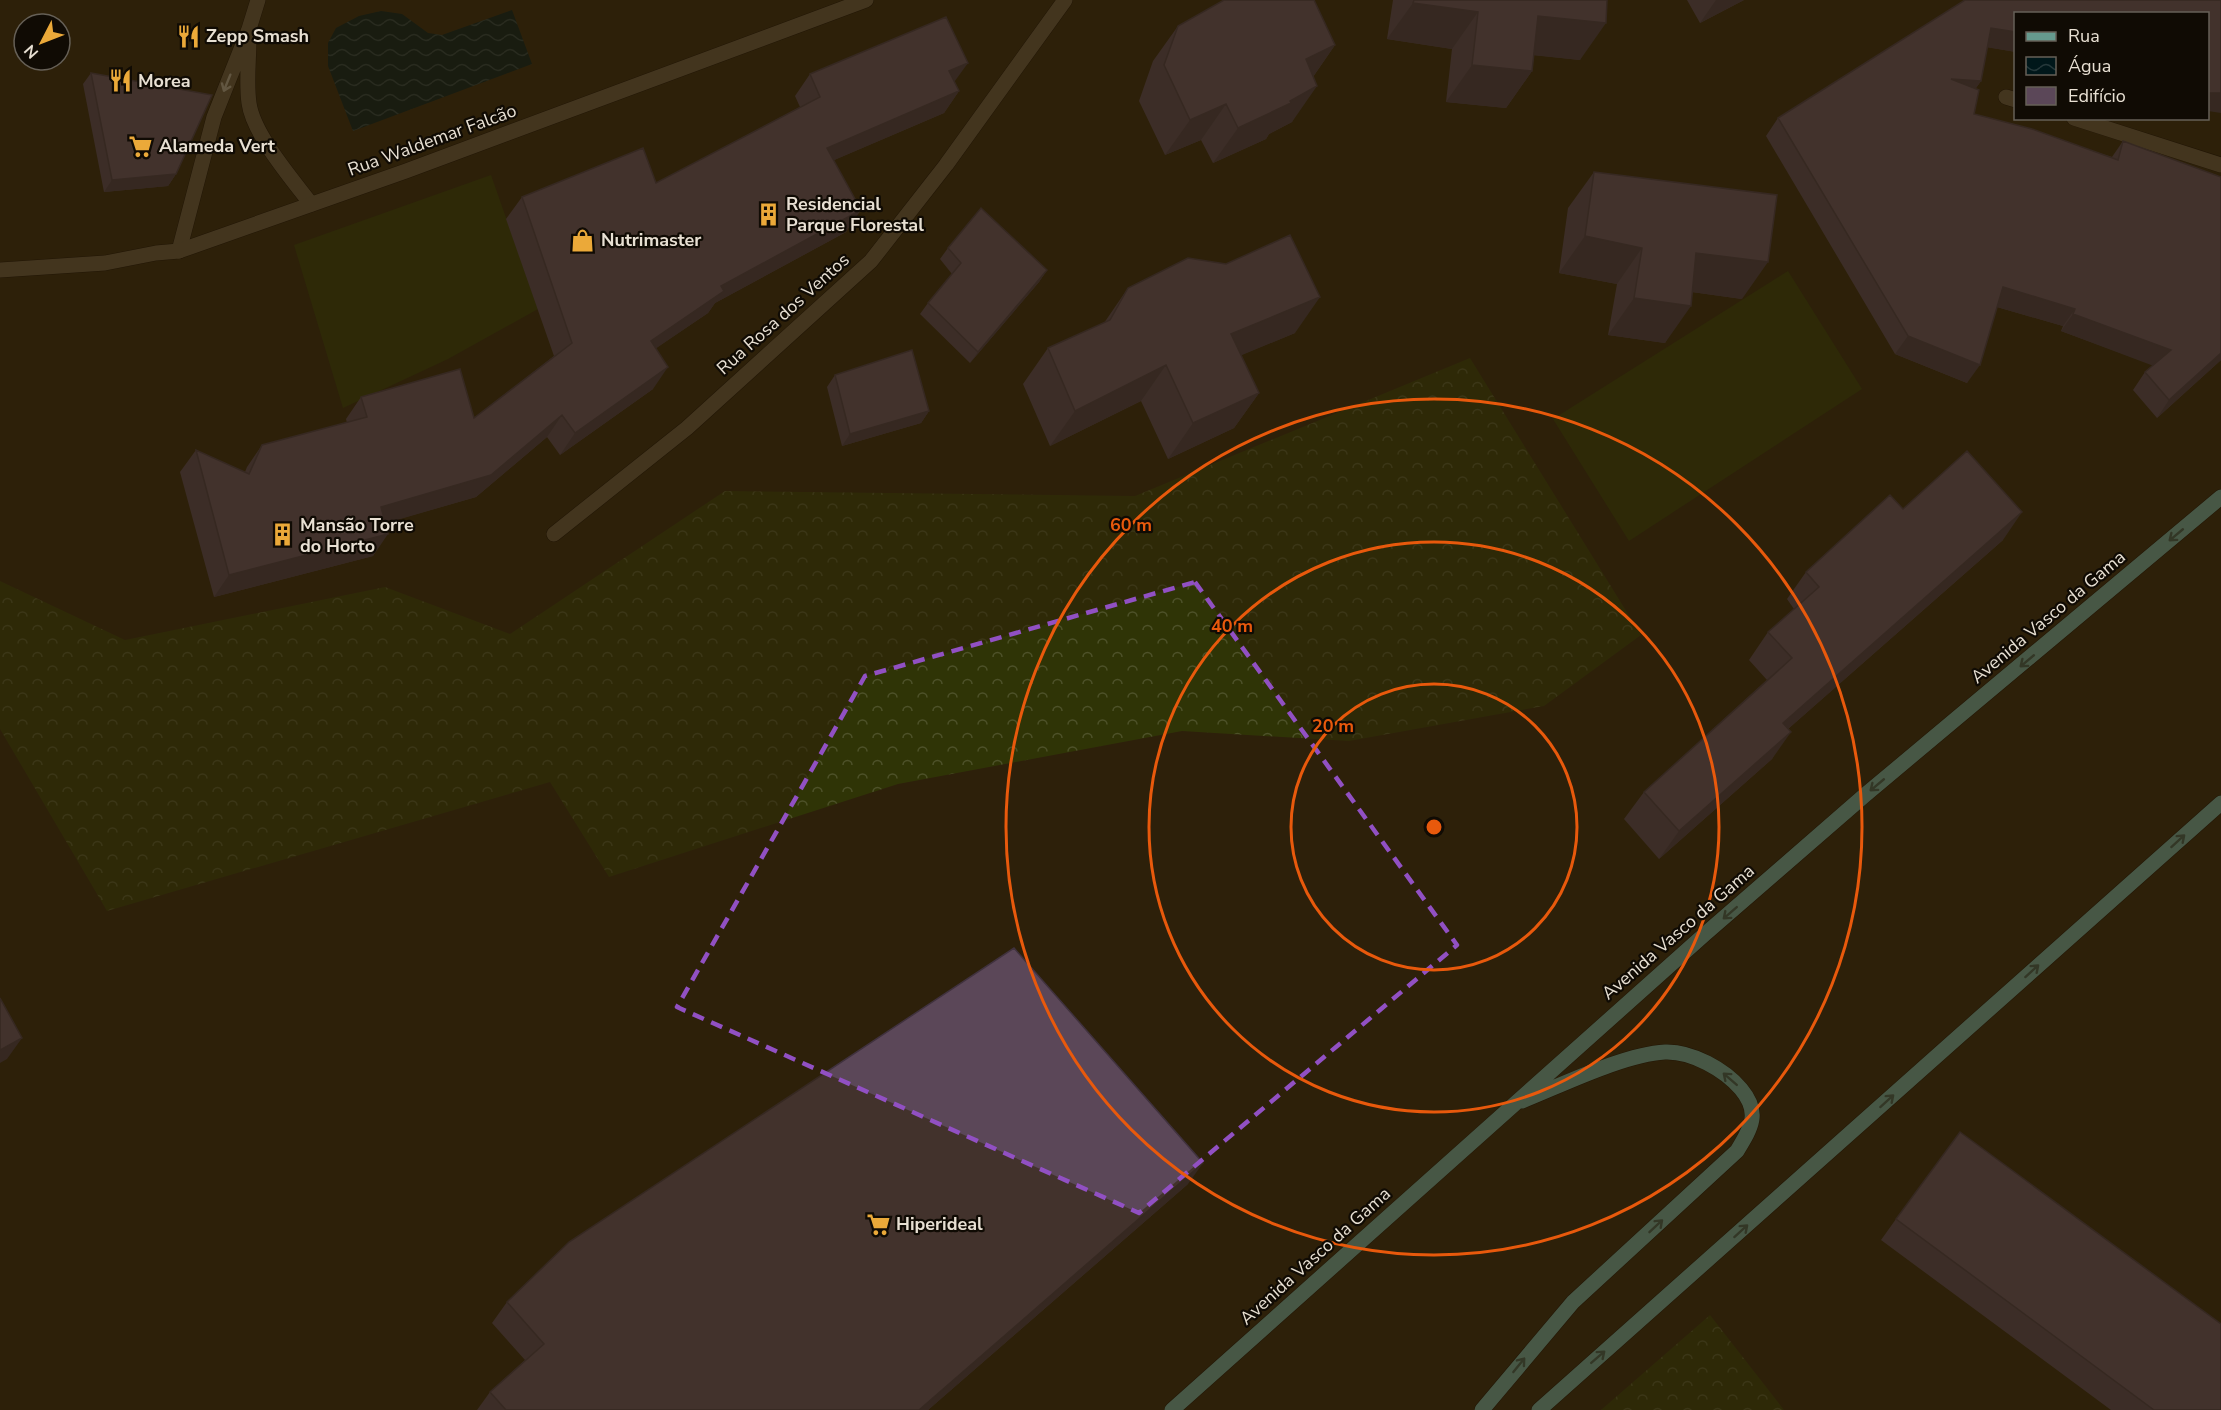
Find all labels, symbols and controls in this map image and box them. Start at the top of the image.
north arrow [12,12,72,72]
legend [2014,12,2209,120]
restaurant icon: Zepp Smash [175,23,201,49]
place label: Zepp Smash [206,24,309,48]
text: Rua [2068,24,2100,48]
text: N [19,40,44,63]
text: Água [2068,54,2111,78]
restaurant icon: Morea [107,68,133,94]
place label: Morea [138,69,191,93]
one-way arrow [221,73,232,92]
text: Edifício [2068,84,2126,108]
street label: Rua Waldemar Falcão [344,98,520,182]
supermarket icon: Alameda Vert [128,133,154,159]
place label: Alameda Vert [159,134,275,158]
place label: Residencial Parque Florestal [786,192,924,237]
building icon: Residencial Parque Florestal [755,201,781,227]
shop icon: Nutrimaster [570,227,596,253]
place label: Nutrimaster [601,228,701,252]
street label: Rua Rosa dos Ventos [712,248,854,380]
place label: Mansão Torre do Horto [300,513,414,558]
text: 60 m [1110,513,1152,537]
building icon: Mansão Torre do Horto [269,522,295,548]
one-way arrow [2169,528,2184,542]
street label: Avenida Vasco da Gama [1966,545,2130,689]
text: 40 m [1211,614,1253,638]
one-way arrow [2019,654,2035,667]
text: 20 m [1312,714,1354,738]
one-way arrow [1870,778,1885,792]
centre of rings [1424,817,1444,837]
one-way arrow [2170,834,2185,848]
street label: Avenida Vasco da Gama [1597,859,1759,1005]
one-way arrow [1722,906,1737,920]
one-way arrow [2024,964,2039,978]
one-way arrow [1723,1072,1738,1086]
one-way arrow [1879,1094,1894,1108]
street label: Avenida Vasco da Gama [1235,1182,1395,1330]
supermarket icon: Hiperideal [865,1211,891,1237]
place label: Hiperideal [896,1212,983,1236]
one-way arrow [1648,1219,1663,1233]
one-way arrow [1733,1224,1748,1238]
one-way arrow [1590,1350,1605,1364]
one-way arrow [1512,1357,1525,1373]

